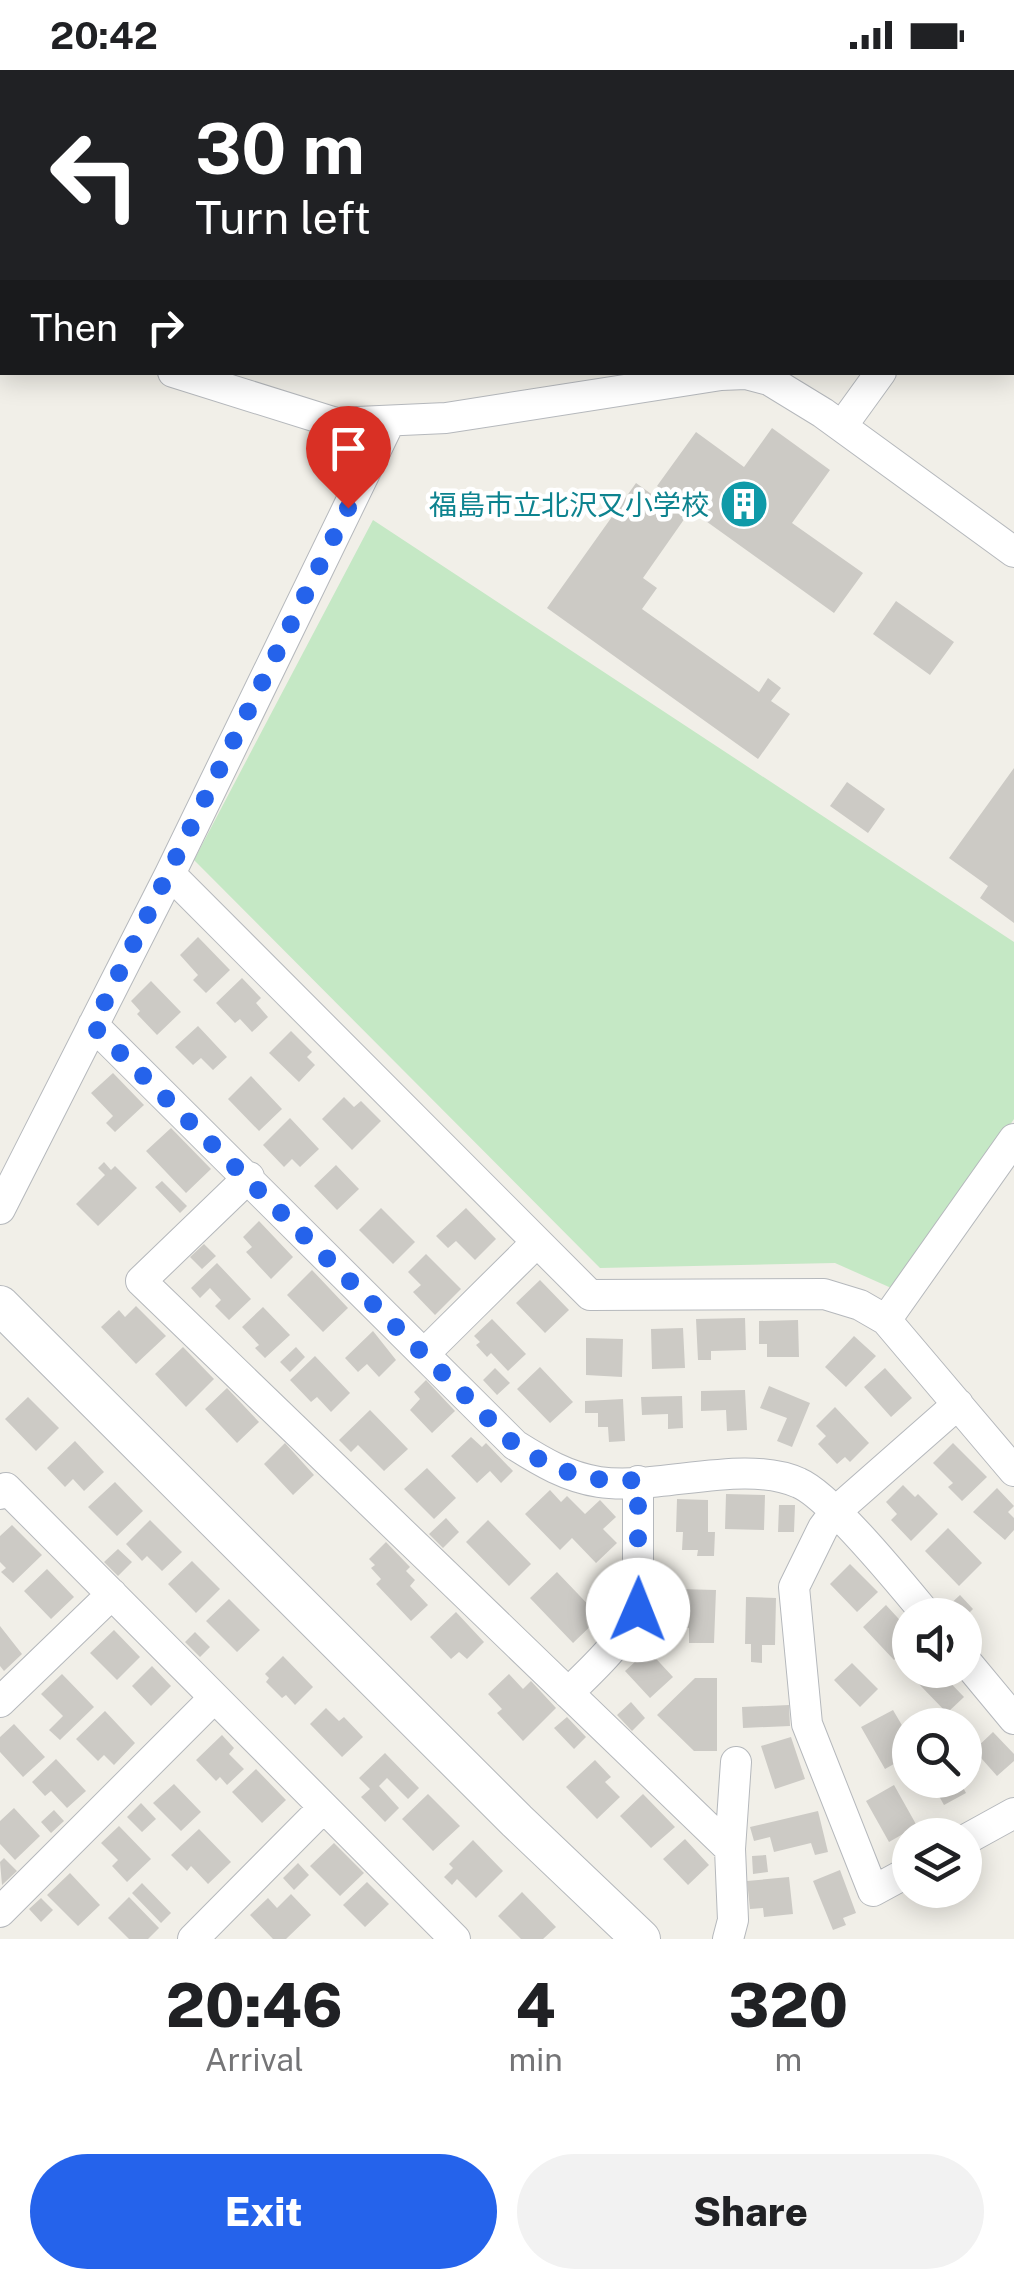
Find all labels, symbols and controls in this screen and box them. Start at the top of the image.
text: 20:42 [50,13,158,58]
text: 30 m [195,107,365,190]
icon: left [30,110,160,240]
text: Turn left [195,191,371,244]
icon: right [138,300,193,355]
text: Then [30,305,118,350]
pin [306,406,391,509]
icon: arrive [321,421,376,476]
building icon: 福島市立北沢又小学校 [718,478,770,530]
place label: 福島市立北沢又小学校 [429,488,709,521]
position arrow [586,1558,690,1662]
map controls [892,1598,982,1908]
button: sound [892,1598,982,1688]
button: search [892,1708,982,1798]
button: layers [892,1818,982,1908]
text: 20:46 [166,1970,343,2041]
text: 4 [516,1970,556,2041]
text: 320 [729,1970,848,2041]
text: Arrival [205,2041,304,2078]
text: min [508,2041,563,2078]
text: m [775,2041,802,2078]
button: Exit [30,2154,497,2269]
button: Share [517,2154,984,2269]

